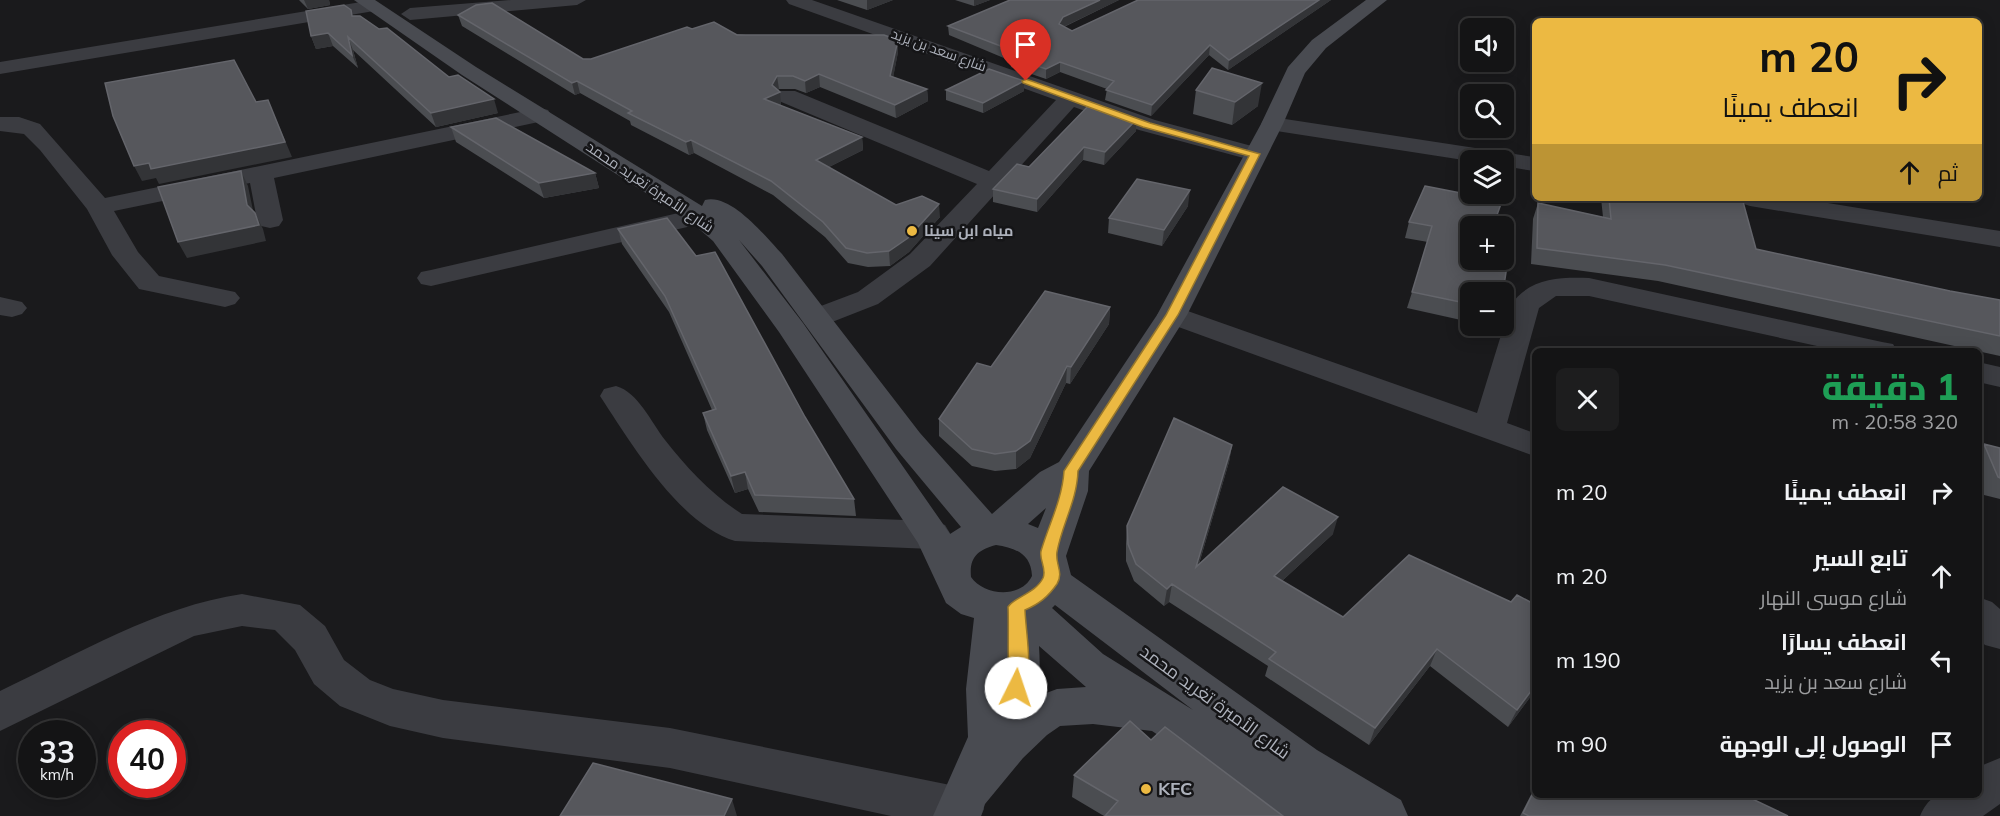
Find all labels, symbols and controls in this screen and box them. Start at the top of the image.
map controls [1460,18,1514,336]
button: sound [1460,18,1514,72]
pin [1000,19,1051,81]
street label: شارع سعد بن يزيد [889,24,989,76]
icon: arrive [1009,28,1042,61]
text: 20 m [1759,30,1859,83]
icon: right [1880,42,1958,120]
button: search [1460,84,1514,138]
text: انعطف يمينًا [1722,90,1859,124]
street label: شارع الأميرة تغريد محمد [582,137,718,238]
button: layers [1460,150,1514,204]
icon: ahead [1893,156,1926,189]
text: ثم [1938,159,1958,187]
button: + [1460,216,1514,270]
place label: مياه ابن سينا [924,221,1013,240]
marker: مياه ابن سينا [905,224,919,238]
button: − [1460,282,1514,336]
text: 1 دقيقة [1822,364,1958,409]
button: close [1556,368,1619,431]
text: 320 m · 20:58 [1832,409,1958,434]
icon: right [1925,476,1958,509]
text: 20 m [1556,478,1607,506]
text: انعطف يمينًا [1784,478,1907,506]
text: تابع السير [1813,544,1907,572]
icon: ahead [1925,560,1958,593]
text: 20 m [1556,562,1607,590]
text: شارع موسى النهار [1760,585,1907,610]
text: انعطف يسارًا [1781,628,1907,656]
street label: شارع الأميرة تغريد محمد [1135,639,1295,765]
icon: left [1925,644,1958,677]
text: 190 m [1556,646,1621,674]
position arrow [984,656,1048,720]
text: شارع سعد بن يزيد [1764,669,1907,694]
speed limit sign: 40 [108,720,186,798]
icon: arrive [1925,728,1958,761]
text: 90 m [1556,730,1607,758]
text: الوصول إلى الوجهة [1720,730,1907,758]
text: 33 [39,733,75,771]
text: km/h [40,765,74,784]
place label: KFC [1158,777,1192,800]
marker: KFC [1139,782,1153,796]

